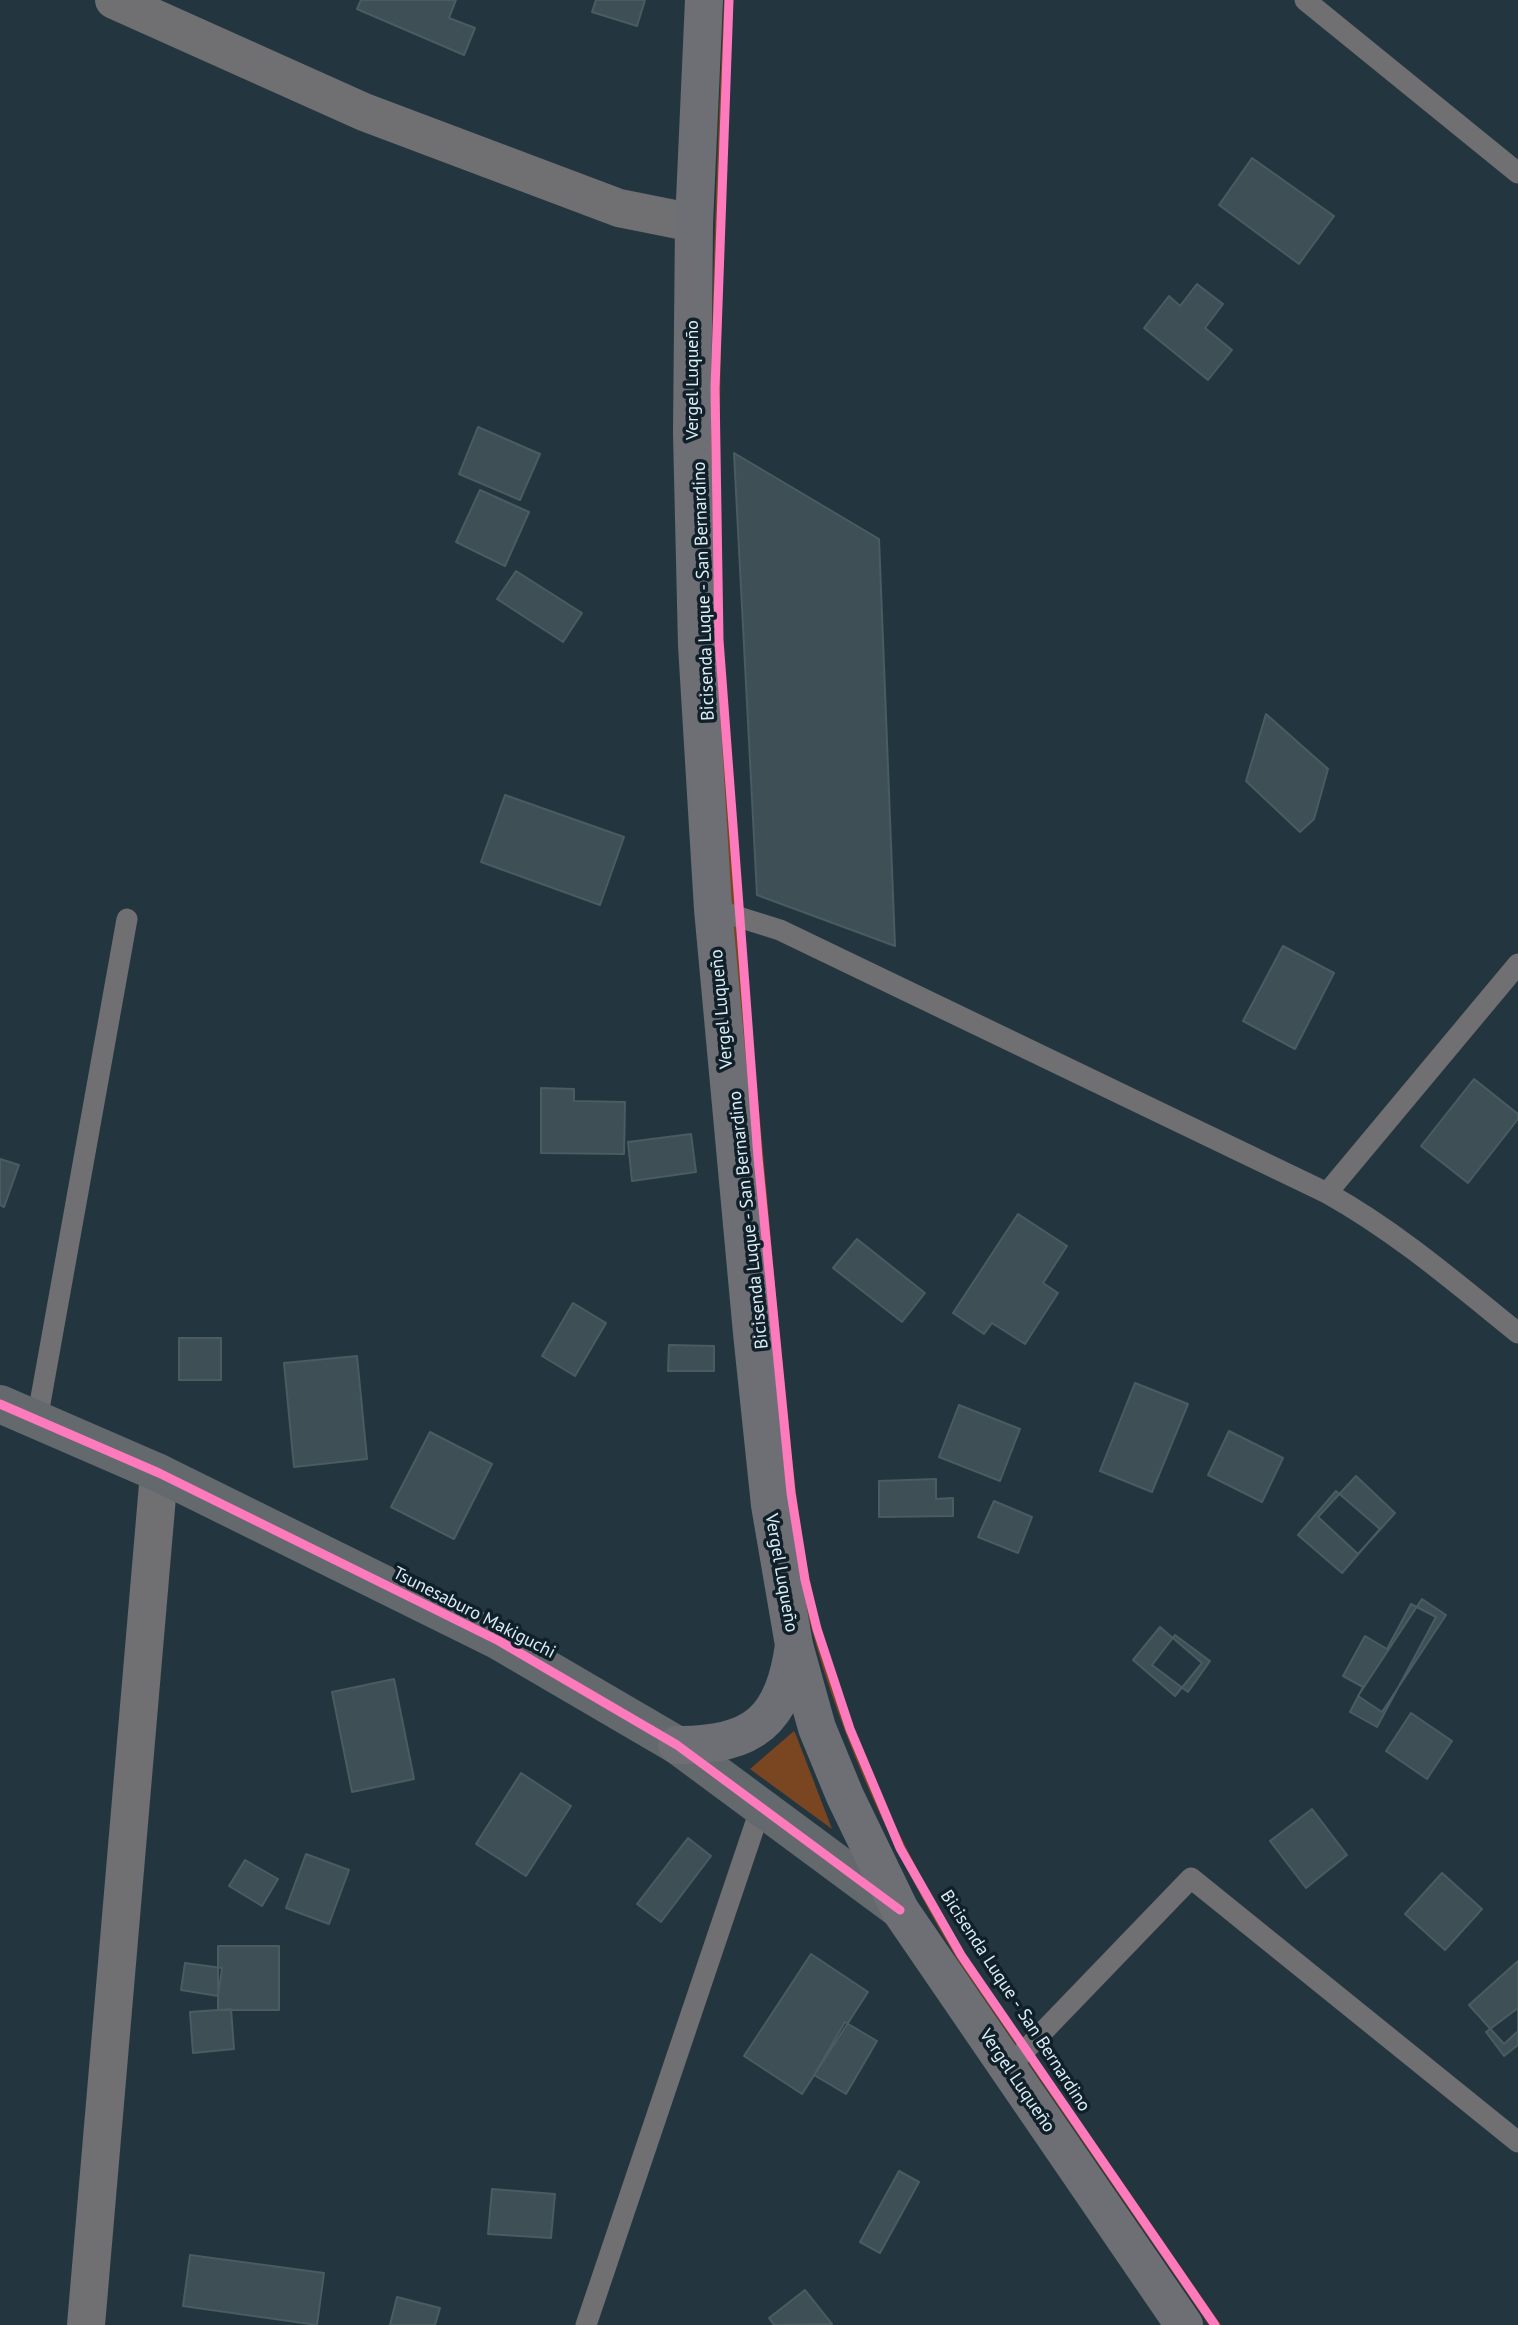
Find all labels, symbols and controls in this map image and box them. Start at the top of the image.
street label: Vergel Luqueño [682,320,704,440]
street label: Bicisenda Luque - San Bernardino [689,461,719,721]
street label: Vergel Luqueño [706,948,738,1070]
street label: Bicisenda Luque - San Bernardino [725,1090,773,1350]
street label: Vergel Luqueño [760,1512,802,1634]
street label: Tsunesaburo Makiguchi [389,1563,559,1663]
street label: Bicisenda Luque - San Bernardino [935,1886,1095,2116]
street label: Vergel Luqueño [975,2025,1059,2137]

